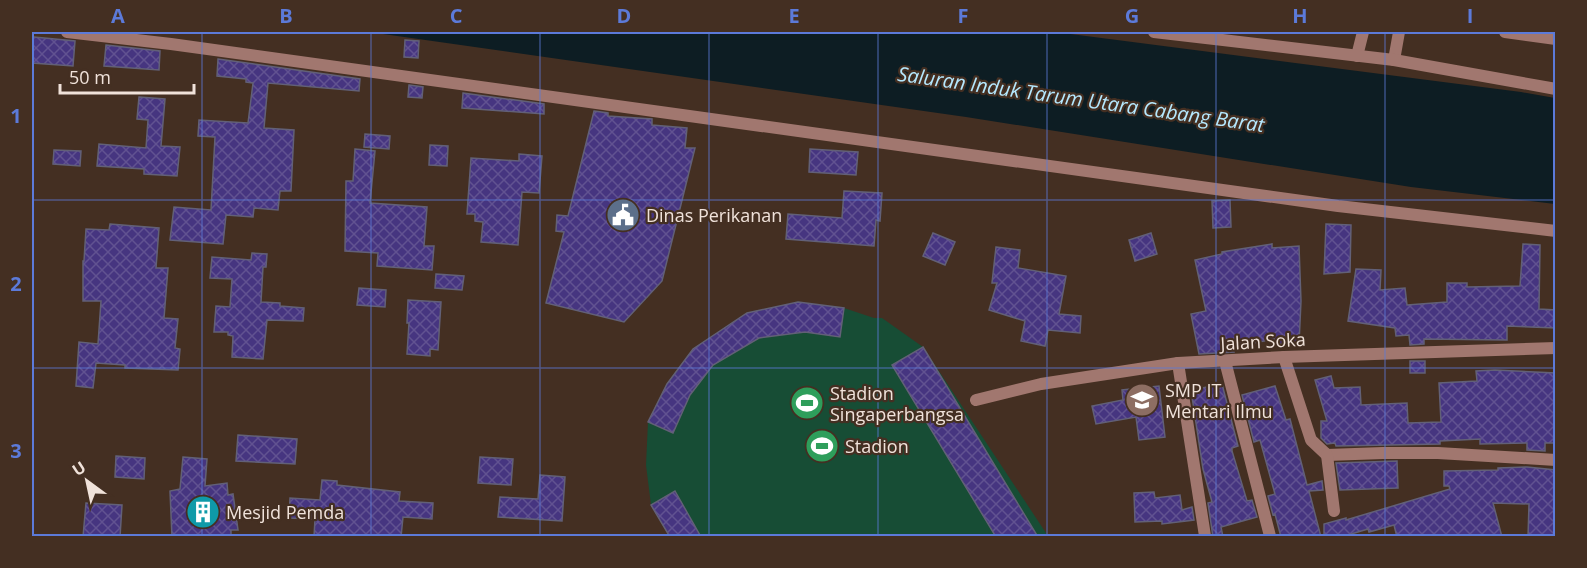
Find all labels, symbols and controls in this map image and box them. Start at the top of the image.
text: A [111,2,125,29]
text: B [279,2,293,29]
text: C [450,2,463,29]
text: D [617,2,631,29]
text: E [788,2,800,29]
text: F [958,2,968,29]
text: G [1125,2,1139,29]
text: H [1292,2,1308,29]
text: I [1467,2,1473,29]
scale bar [60,57,194,95]
water label: Saluran Induk Tarum Utara Cabang Barat [896,60,1268,138]
text: 50 m [69,65,111,89]
text: 1 [10,102,22,129]
public building icon: Dinas Perikanan [605,197,641,233]
place label: Dinas Perikanan [646,203,782,227]
text: 2 [10,270,22,297]
street label: Jalan Soka [1218,327,1306,355]
place label: SMP IT Mentari Ilmu [1165,378,1273,423]
place label: Stadion Singaperbangsa [830,381,964,426]
school or university icon: SMP IT Mentari Ilmu [1124,382,1160,418]
sports icon: Stadion Singaperbangsa [789,385,825,421]
sports icon: Stadion [804,428,840,464]
place label: Stadion [845,434,909,458]
text: 3 [10,437,22,464]
north arrow [57,451,117,511]
text: U [68,456,90,481]
building icon: Mesjid Pemda [185,494,221,530]
place label: Mesjid Pemda [226,500,344,524]

